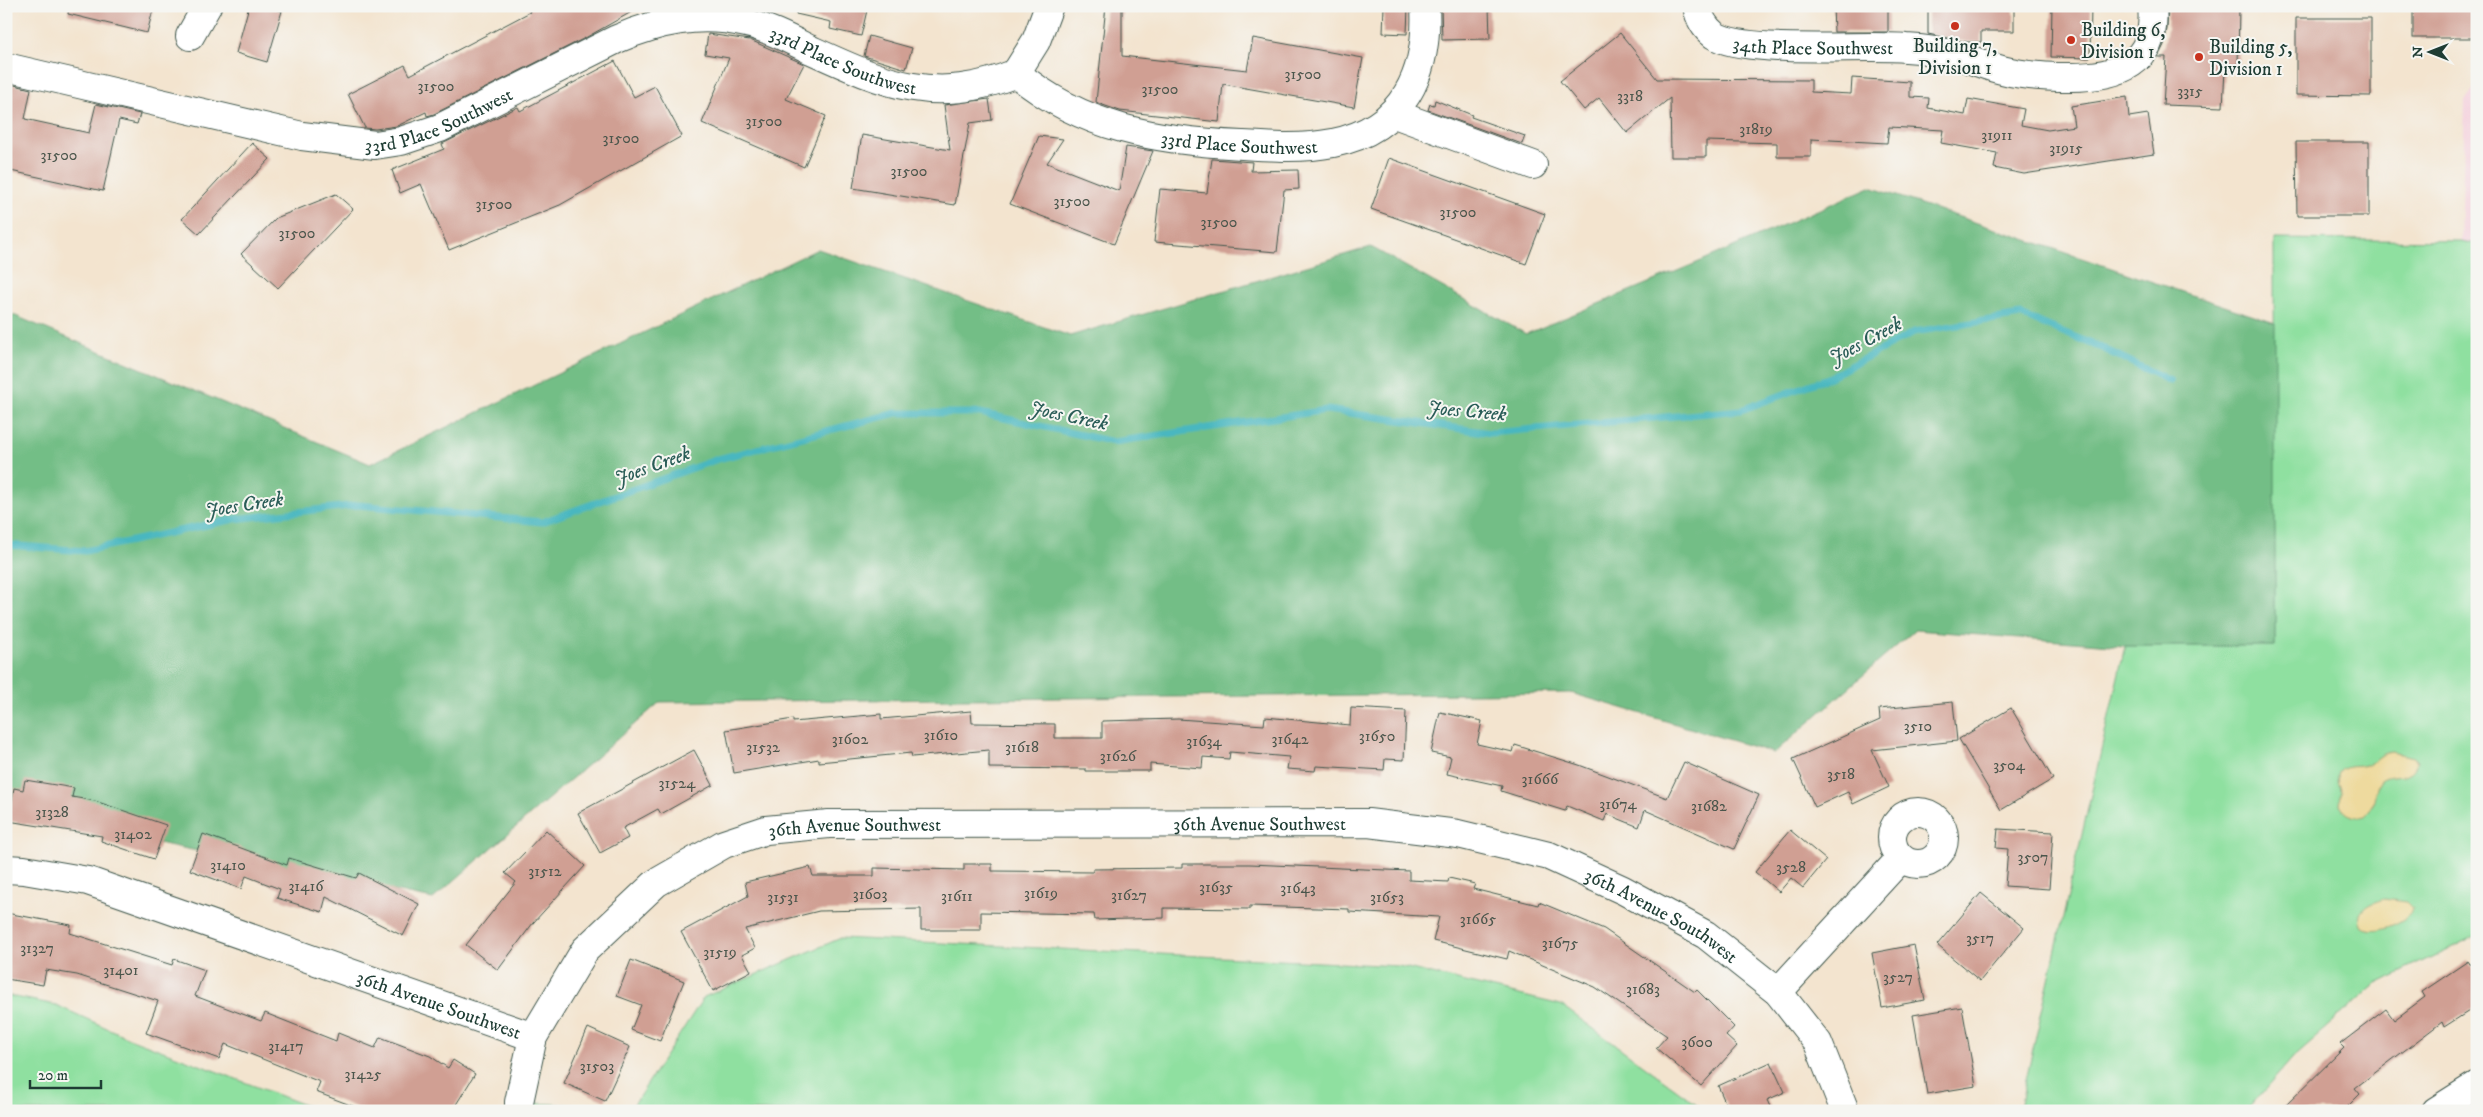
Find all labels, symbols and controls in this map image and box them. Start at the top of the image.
place label: Building 6, Division 1 [2081,19,2165,64]
marker: Building 7, Division 1 [1949,20,1961,32]
street label: 33rd Place Southwest [766,22,918,100]
north arrow [2406,28,2456,78]
street label: 34th Place Southwest [1731,32,1893,61]
marker: Building 6, Division 1 [2065,34,2077,46]
place label: Building 7, Division 1 [1913,35,1997,80]
place label: Building 5, Division 1 [2209,36,2292,81]
text: N [2409,46,2427,58]
marker: Building 5, Division 1 [2193,51,2205,63]
house number: 31500 [1285,64,1321,84]
house number: 31500 [418,76,454,96]
house number: 31500 [1142,79,1178,99]
house number: 3315 [2177,81,2203,101]
street label: 33rd Place Southwest [364,83,517,158]
house number: 3318 [1617,86,1643,106]
house number: 31500 [746,111,782,131]
house number: 31819 [1739,119,1773,139]
house number: 31911 [1981,125,2013,145]
street label: 33rd Place Southwest [1159,127,1319,160]
house number: 31500 [603,128,639,148]
house number: 31915 [2049,138,2083,158]
house number: 31500 [41,145,77,165]
house number: 31500 [891,161,927,181]
house number: 31500 [1054,191,1090,211]
house number: 31500 [476,194,512,214]
house number: 31500 [1440,202,1476,222]
house number: 31500 [1201,212,1237,232]
house number: 31500 [279,223,315,243]
water label: Joes Creek [1825,311,1907,371]
water label: Joes Creek [1027,396,1111,437]
water label: Joes Creek [1426,396,1508,427]
water label: Joes Creek [611,441,695,492]
water label: Joes Creek [203,487,286,524]
house number: 3510 [1904,716,1932,736]
house number: 31610 [924,725,958,745]
house number: 31650 [1359,726,1395,746]
house number: 31602 [832,729,868,749]
house number: 31642 [1271,729,1309,749]
house number: 31634 [1186,731,1222,751]
house number: 31532 [746,737,780,757]
house number: 31618 [1005,737,1039,757]
house number: 31626 [1100,746,1137,766]
house number: 3504 [1993,755,2026,775]
house number: 3518 [1827,764,1855,784]
house number: 31666 [1522,769,1559,789]
house number: 31524 [659,773,696,793]
house number: 31674 [1599,794,1638,814]
house number: 31682 [1691,796,1727,816]
house number: 31328 [35,802,69,822]
street label: 36th Avenue Southwest [1173,813,1346,836]
street label: 36th Avenue Southwest [767,814,941,843]
house number: 31402 [114,824,152,844]
house number: 3507 [2018,847,2048,867]
house number: 31410 [210,855,246,875]
house number: 3528 [1776,857,1806,877]
house number: 31512 [528,861,562,881]
street label: 36th Avenue Southwest [1581,864,1742,969]
house number: 31416 [288,876,324,896]
house number: 31635 [1199,877,1233,897]
house number: 31643 [1280,878,1316,898]
house number: 31619 [1024,883,1058,903]
house number: 31603 [853,884,887,904]
house number: 31627 [1111,885,1147,905]
house number: 31611 [941,886,973,906]
house number: 31531 [767,887,799,907]
house number: 31653 [1370,887,1404,907]
house number: 31665 [1460,909,1496,929]
house number: 3517 [1966,928,1994,948]
house number: 31675 [1542,933,1578,953]
house number: 31327 [20,938,54,958]
house number: 31519 [703,942,737,962]
house number: 31401 [103,960,139,980]
street label: 36th Avenue Southwest [353,966,524,1045]
house number: 3527 [1883,967,1913,987]
house number: 31683 [1626,979,1660,999]
house number: 3600 [1681,1032,1713,1052]
house number: 31417 [268,1036,304,1056]
house number: 31503 [580,1056,614,1076]
scale bar [30,1057,101,1089]
house number: 31425 [345,1064,381,1084]
text: 20 m [38,1066,68,1085]

